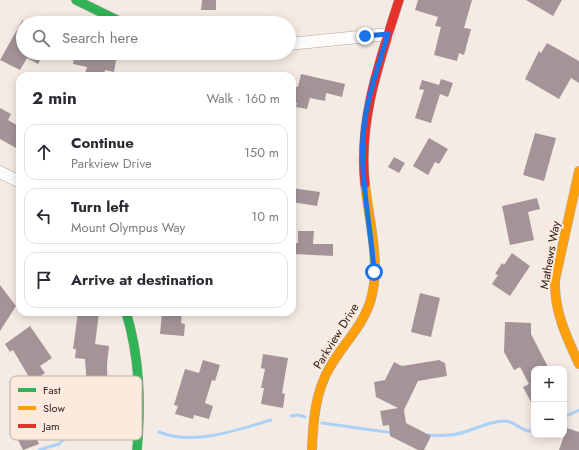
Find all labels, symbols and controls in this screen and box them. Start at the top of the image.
search box [16,16,296,60]
icon: search [30,27,52,49]
text: Search here [62,27,138,49]
route end [356,27,374,45]
text: 2 min [32,86,77,110]
text: Walk · 160 m [207,89,280,108]
text: Continue [71,132,134,154]
icon: ahead [33,141,55,163]
text: 150 m [244,143,279,162]
text: Parkview Drive [71,154,152,173]
text: Turn left [71,196,129,218]
icon: left [33,205,55,227]
text: 10 m [251,207,279,226]
text: Mount Olympus Way [71,218,185,237]
street label: Mathews Way [535,219,565,291]
route start [365,263,383,281]
icon: arrive [33,269,55,291]
text: Arrive at destination [71,269,213,291]
street label: Parkview Drive [309,300,363,372]
map controls [531,366,567,438]
button: + [531,366,567,402]
legend [10,376,142,440]
text: Fast [43,382,61,398]
text: Slow [43,400,65,416]
button: − [531,402,567,438]
text: Jam [41,418,60,434]

